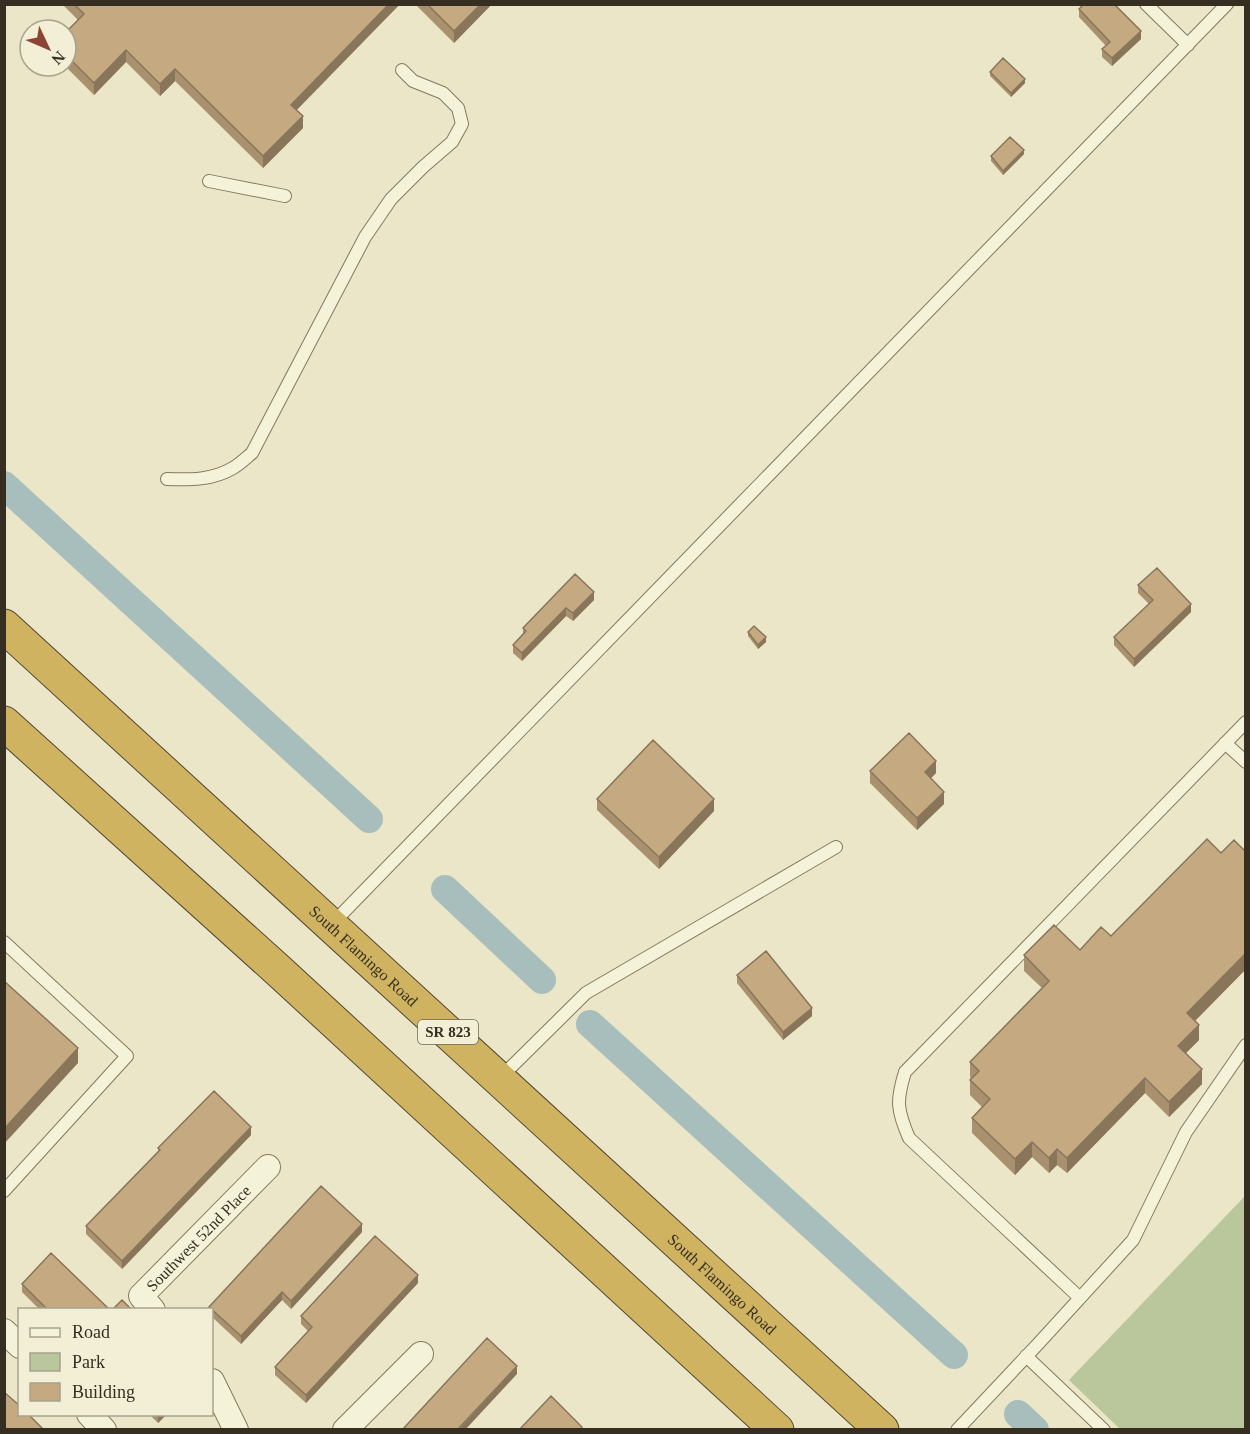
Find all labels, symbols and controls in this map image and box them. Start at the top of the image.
north arrow [18,18,78,78]
text: N [48,48,69,68]
street label: South Flamingo Road [306,902,421,1010]
road number: SR 823 [418,1020,478,1044]
street label: Southwest 52nd Place [143,1182,254,1295]
street label: South Flamingo Road [664,1230,780,1338]
legend [18,1308,213,1416]
text: Road [72,1322,110,1342]
text: Park [72,1352,105,1372]
text: Building [72,1382,135,1402]

